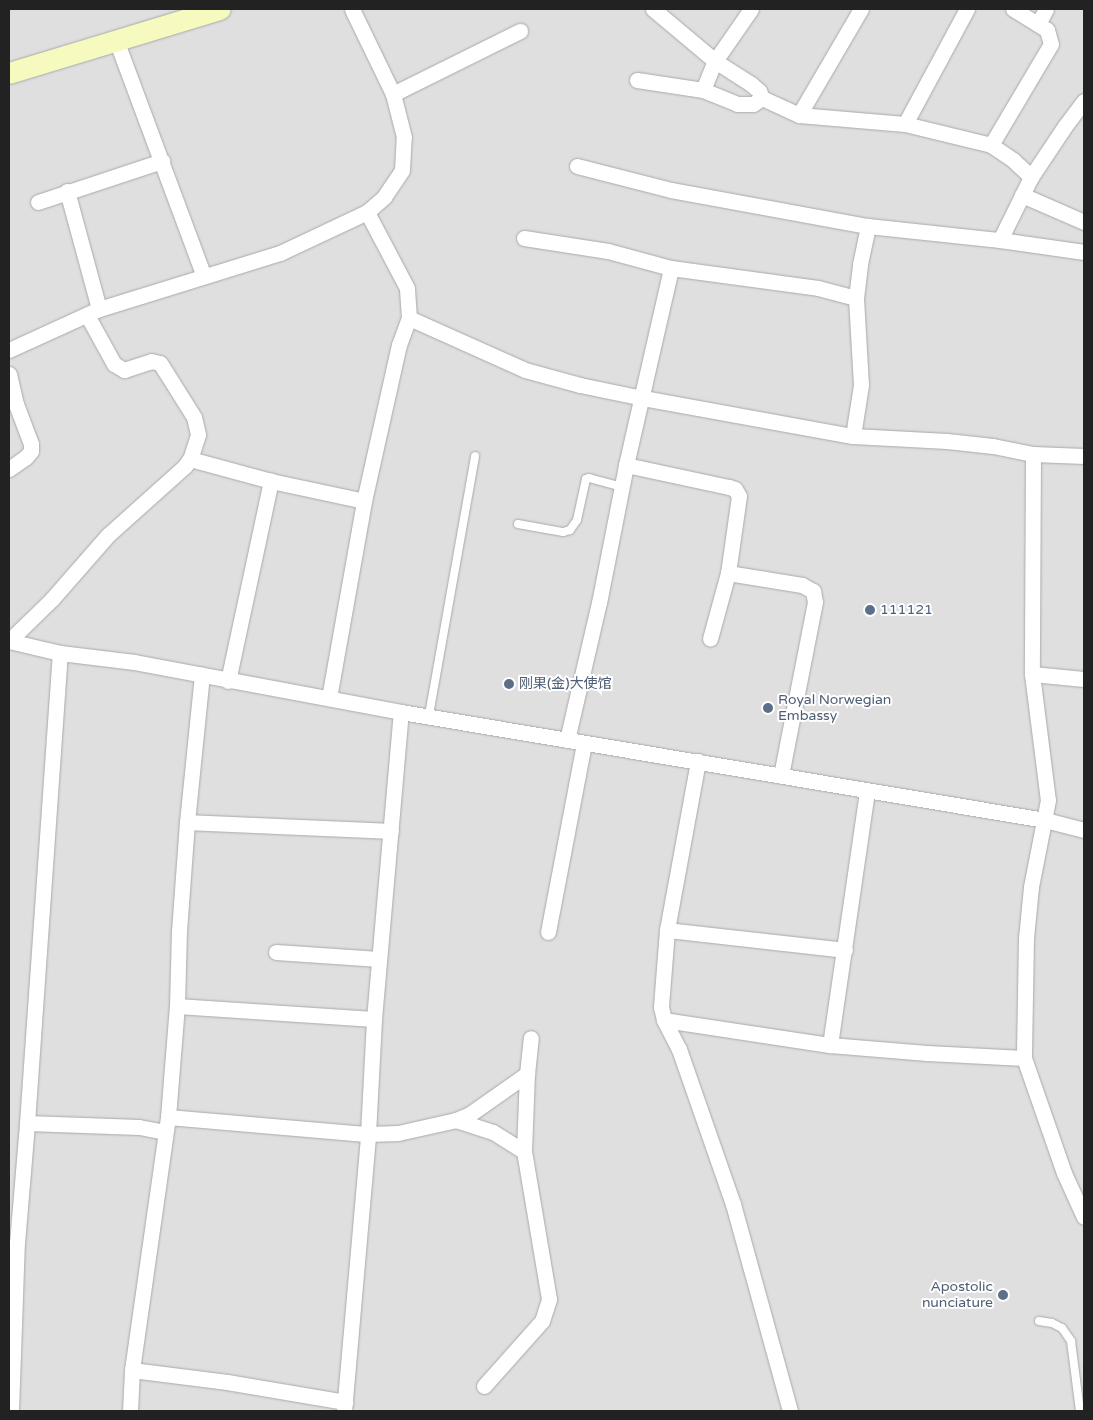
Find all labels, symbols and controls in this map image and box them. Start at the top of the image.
place label: 111121 [880,602,933,618]
marker: 111121 [864,604,876,616]
place label: 刚果(金)大使馆 [519,676,612,692]
marker: 刚果(金)大使馆 [503,678,515,690]
place label: Royal Norwegian Embassy [778,692,891,724]
marker: Royal Norwegian Embassy [762,702,774,714]
place label: Apostolic nunciature [922,1279,993,1311]
marker: Apostolic nunciature [997,1289,1009,1301]

